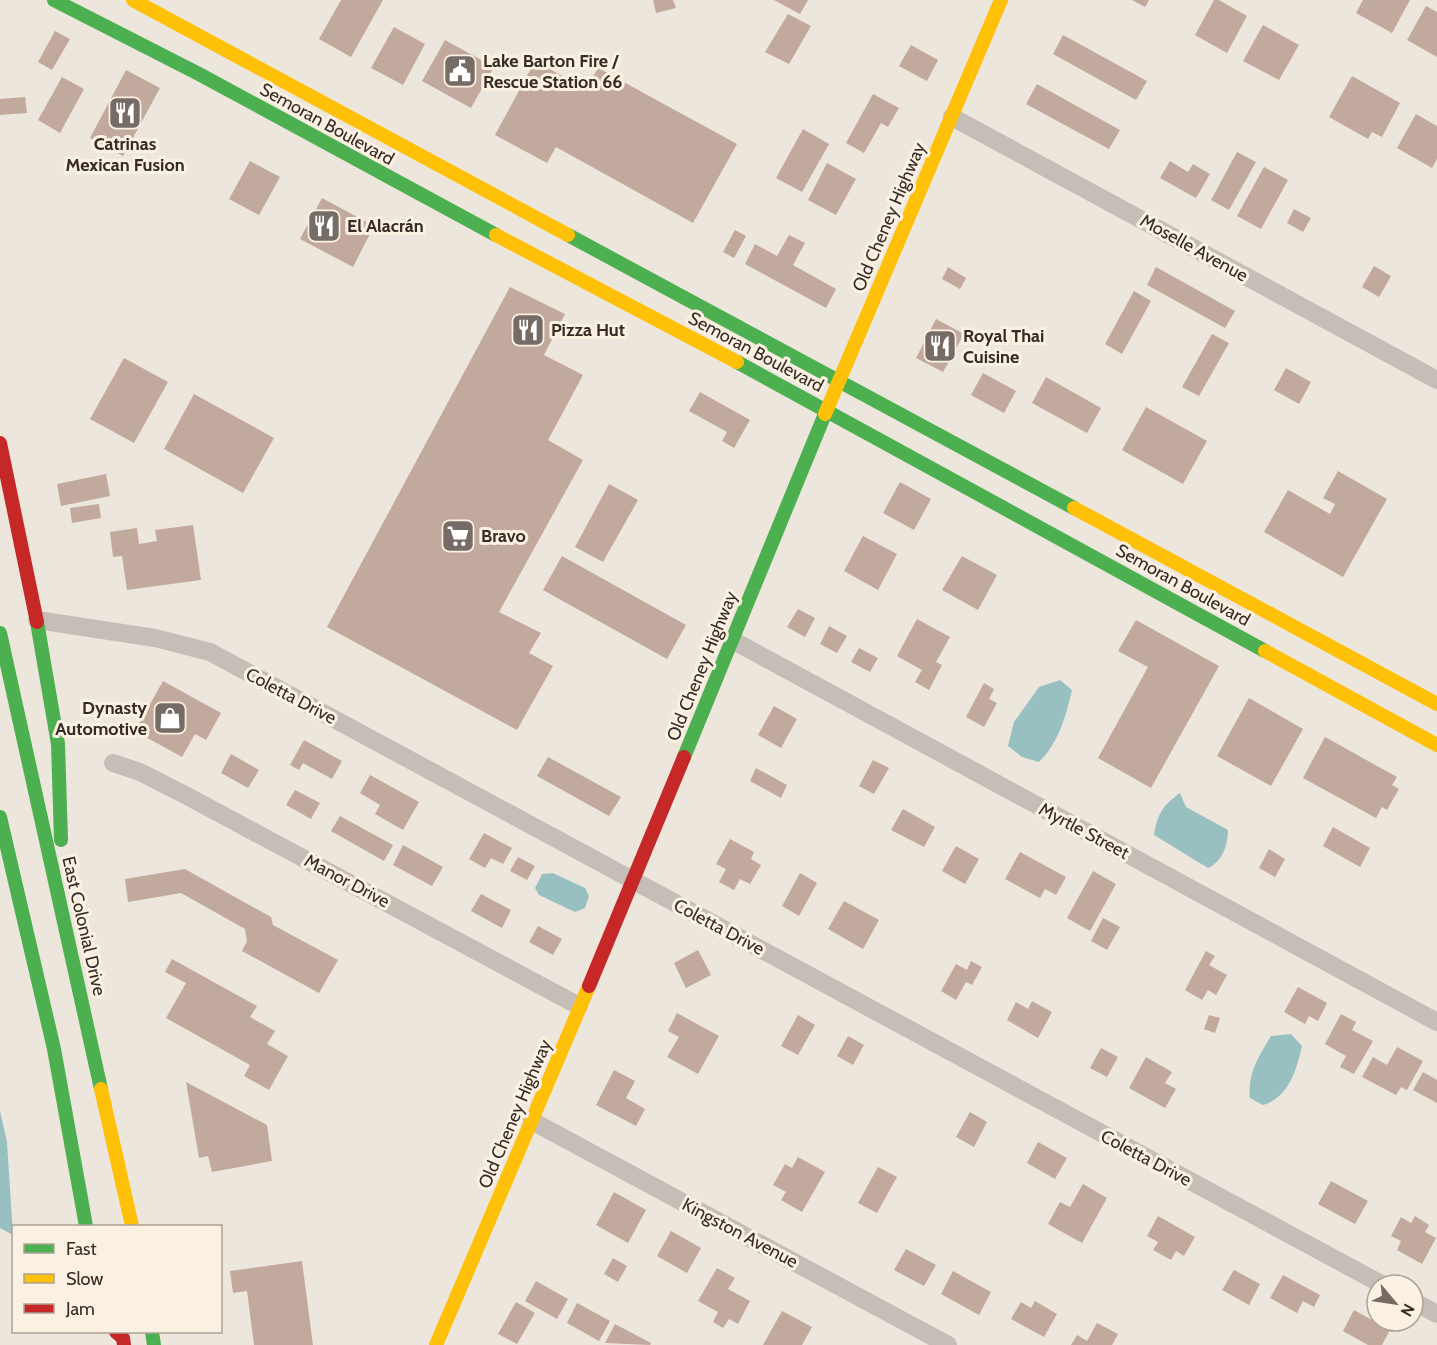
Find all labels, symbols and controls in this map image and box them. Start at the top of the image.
place label: Lake Barton Fire / Rescue Station 66 [483,50,622,93]
public building icon: Lake Barton Fire / Rescue Station 66 [442,53,478,89]
street label: Semoran Boulevard [256,78,398,170]
restaurant icon: Catrinas Mexican Fusion [107,95,143,131]
place label: Catrinas Mexican Fusion [65,133,185,176]
street label: Old Cheney Highway [848,139,930,295]
restaurant icon: El Alacrán [306,208,342,244]
street label: Moselle Avenue [1136,209,1252,287]
place label: El Alacrán [347,215,424,237]
street label: Semoran Boulevard [685,307,827,397]
restaurant icon: Pizza Hut [510,312,546,348]
place label: Pizza Hut [551,319,625,341]
place label: Royal Thai Cuisine [963,325,1044,368]
restaurant icon: Royal Thai Cuisine [922,328,958,364]
supermarket icon: Bravo [440,518,476,554]
place label: Bravo [481,525,526,547]
street label: Semoran Boulevard [1112,539,1254,631]
street label: Old Cheney Highway [662,588,742,744]
street label: Coletta Drive [242,663,340,729]
place label: Dynasty Automotive [55,697,147,740]
shop icon: Dynasty Automotive [152,700,188,736]
street label: Myrtle Street [1035,798,1133,864]
street label: Manor Drive [301,849,393,913]
street label: East Colonial Drive [57,854,111,998]
street label: Coletta Drive [670,894,768,960]
street label: Old Cheney Highway [474,1036,556,1192]
street label: Coletta Drive [1097,1125,1195,1191]
street label: Kingston Avenue [678,1193,802,1273]
legend [12,1225,222,1333]
text: Fast [66,1238,97,1260]
text: Slow [66,1268,103,1290]
north arrow [1365,1273,1425,1333]
text: Jam [65,1298,95,1320]
text: N [1397,1300,1419,1320]

